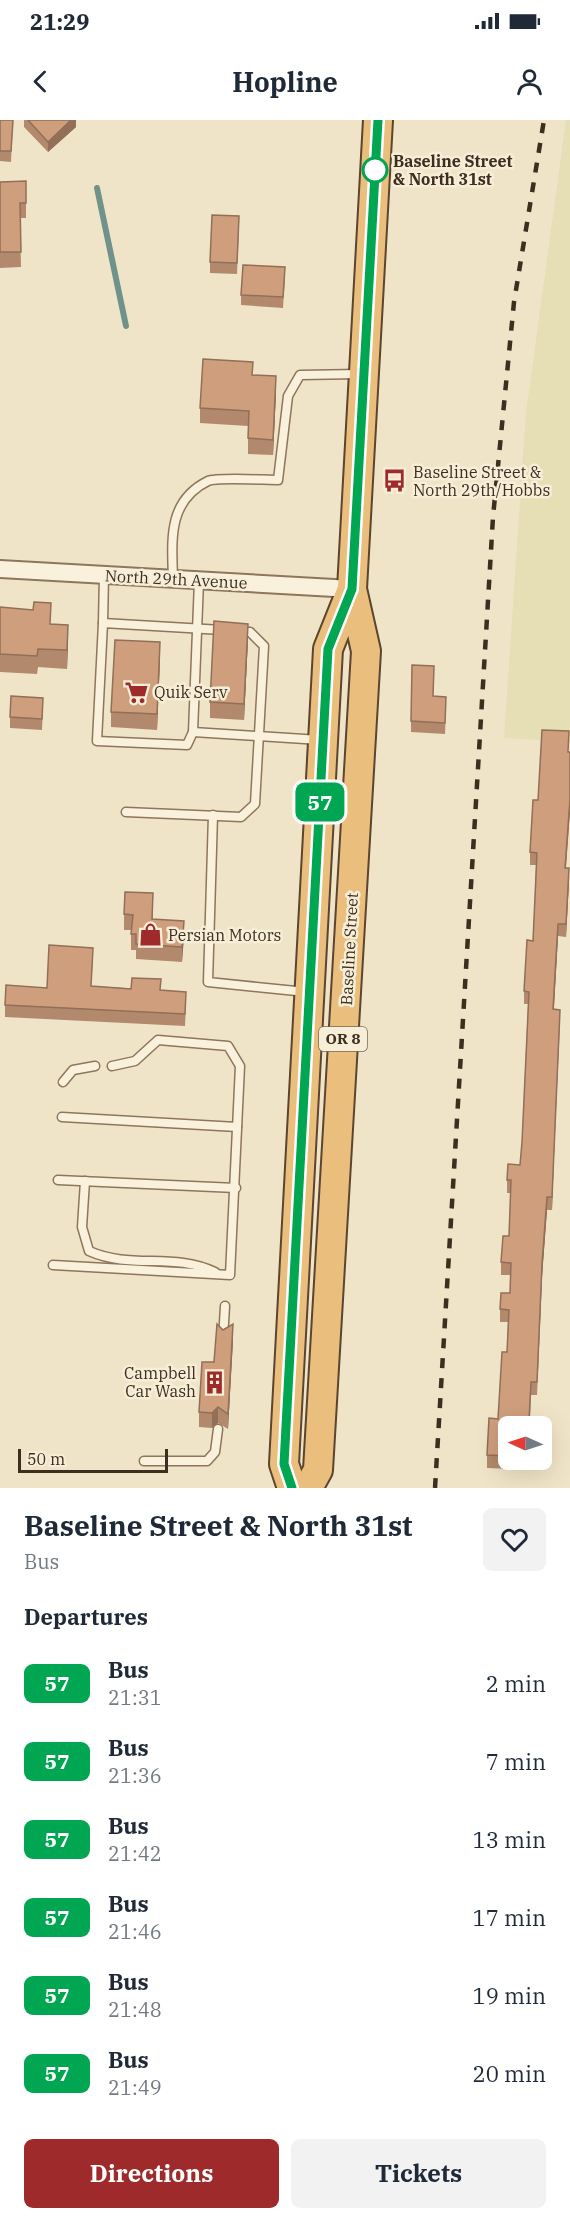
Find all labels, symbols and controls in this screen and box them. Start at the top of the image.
text: 21:29 [30,7,89,36]
text: Hopline [232,64,338,99]
icon: back [24,65,57,98]
icon: person [513,65,546,98]
place label: Baseline Street & North 31st [393,151,513,189]
marker: Baseline Street & North 31st [362,157,388,183]
place label: Baseline Street & North 29th/Hobbs [413,462,550,500]
bus stop icon: Baseline Street & North 29th/Hobbs [382,468,408,494]
street label: North 29th Avenue [104,565,248,593]
supermarket icon: Quik Serv [123,679,149,705]
place label: Quik Serv [154,682,228,702]
line badge: 57 [293,782,347,822]
text: 57 [307,788,333,816]
street label: Baseline Street [336,892,362,1006]
shop icon: Persian Motors [137,922,163,948]
place label: Persian Motors [168,925,281,945]
road number: OR 8 [319,1027,367,1051]
place label: Campbell Car Wash [124,1363,196,1401]
building icon: Campbell Car Wash [201,1369,227,1395]
north arrow [498,1416,552,1470]
map controls [498,1416,552,1470]
scale bar [18,1446,168,1474]
text: 50 m [27,1449,65,1469]
text: Baseline Street & North 31st [24,1507,413,1544]
button: heart [483,1508,546,1571]
text: Bus [24,1548,59,1575]
text: Departures [24,1602,148,1631]
text: Bus [108,1655,149,1684]
text: 57 [44,1669,70,1697]
text: 2 min [486,1669,546,1698]
text: 21:31 [108,1684,162,1711]
text: Bus [108,1733,149,1762]
text: 57 [44,1747,70,1775]
text: 7 min [486,1747,546,1776]
text: 21:36 [108,1762,162,1789]
text: Bus [108,1811,149,1840]
text: 57 [44,1825,70,1853]
text: 13 min [473,1825,546,1854]
text: 21:42 [108,1840,162,1867]
text: Bus [108,1889,149,1918]
text: 57 [44,1903,70,1931]
text: 17 min [473,1903,546,1932]
text: 21:46 [108,1918,162,1945]
text: Bus [108,1967,149,1996]
text: 57 [44,1981,70,2009]
text: 19 min [473,1981,546,2010]
text: 21:48 [108,1996,162,2023]
text: Bus [108,2045,149,2074]
text: 57 [44,2059,70,2087]
text: 20 min [473,2059,546,2088]
text: 21:49 [108,2074,162,2101]
button: Directions [24,2139,279,2208]
button: Tickets [291,2139,546,2208]

